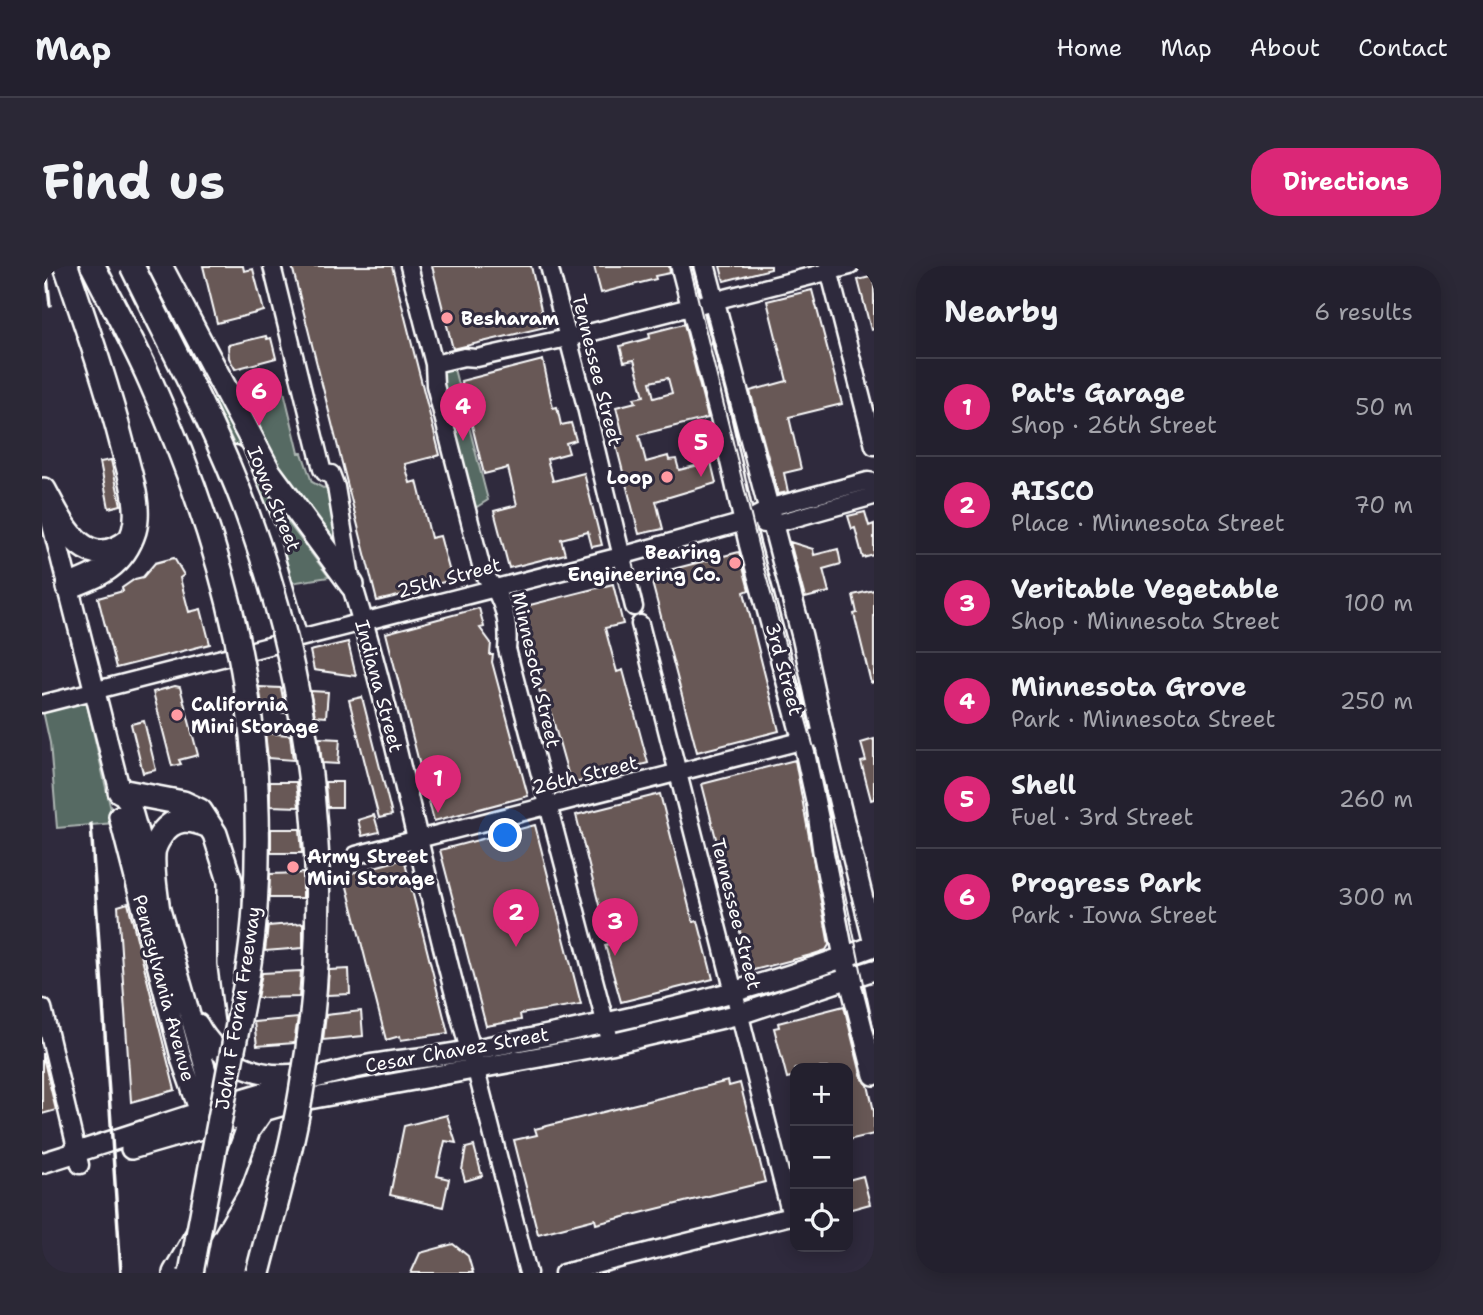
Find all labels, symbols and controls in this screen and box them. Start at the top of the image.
text: Map [35,26,111,71]
text: Home [1056,32,1122,64]
text: Map [1160,32,1212,64]
text: About [1250,32,1320,64]
text: Contact [1358,32,1448,64]
button: Directions [1251,148,1441,216]
text: Find us [42,149,225,215]
text: Nearby [944,291,1059,332]
street label: Tennessee Street [566,292,628,448]
text: 6 results [1314,297,1413,327]
place label: Besharam [461,306,559,331]
marker: Besharam [439,310,455,326]
pin: 6 [236,368,282,426]
text: Pat's Garage [1011,375,1185,410]
pin: 4 [440,383,486,441]
text: 1 [962,392,972,422]
text: 50 m [1355,392,1413,422]
text: Shop · 26th Street [1011,410,1217,440]
pin: 5 [678,419,724,477]
street label: Iowa Street [242,443,306,555]
place label: Loop [607,465,653,490]
marker: Loop [659,469,675,485]
text: AISCO [1011,473,1094,508]
text: 2 [959,490,975,520]
text: 70 m [1354,490,1413,520]
text: Place · Minnesota Street [1011,508,1285,538]
place label: Bearing Engineering Co. [567,540,721,587]
street label: 25th Street [394,552,504,604]
marker: Bearing Engineering Co. [727,555,743,571]
text: Veritable Vegetable [1011,571,1279,606]
text: 3 [959,588,975,618]
text: 100 m [1344,588,1413,618]
street label: Minnesota Street [506,590,566,750]
text: Shop · Minnesota Street [1011,606,1280,636]
street label: Indiana Street [349,617,409,755]
street label: 3rd Street [760,620,808,718]
text: Minnesota Grove [1011,669,1247,704]
text: 4 [959,686,975,716]
text: 250 m [1340,686,1413,716]
place label: California Mini Storage [191,692,319,739]
text: Park · Minnesota Street [1011,704,1276,734]
marker: California Mini Storage [169,707,185,723]
street label: 26th Street [530,750,640,800]
pin: 1 [415,755,461,813]
text: Shell [1011,767,1076,802]
text: 5 [960,784,974,814]
text: 260 m [1339,784,1413,814]
text: Fuel · 3rd Street [1011,802,1194,832]
your location [488,818,522,852]
street label: Tennessee Street [705,836,767,992]
place label: Army Street Mini Storage [307,844,435,891]
marker: Army Street Mini Storage [285,859,301,875]
text: Progress Park [1011,865,1202,900]
text: 6 [959,882,975,912]
text: 300 m [1338,882,1413,912]
pin: 2 [493,889,539,947]
street label: Pennsylvania Avenue [127,892,201,1084]
pin: 3 [592,898,638,956]
text: Park · Iowa Street [1011,900,1217,930]
street label: John F Foran Freeway [210,904,266,1112]
street label: Cesar Chavez Street [363,1022,551,1078]
map controls [790,1063,853,1252]
button: + [790,1063,853,1126]
button: − [790,1126,853,1189]
button: locate [790,1189,853,1252]

